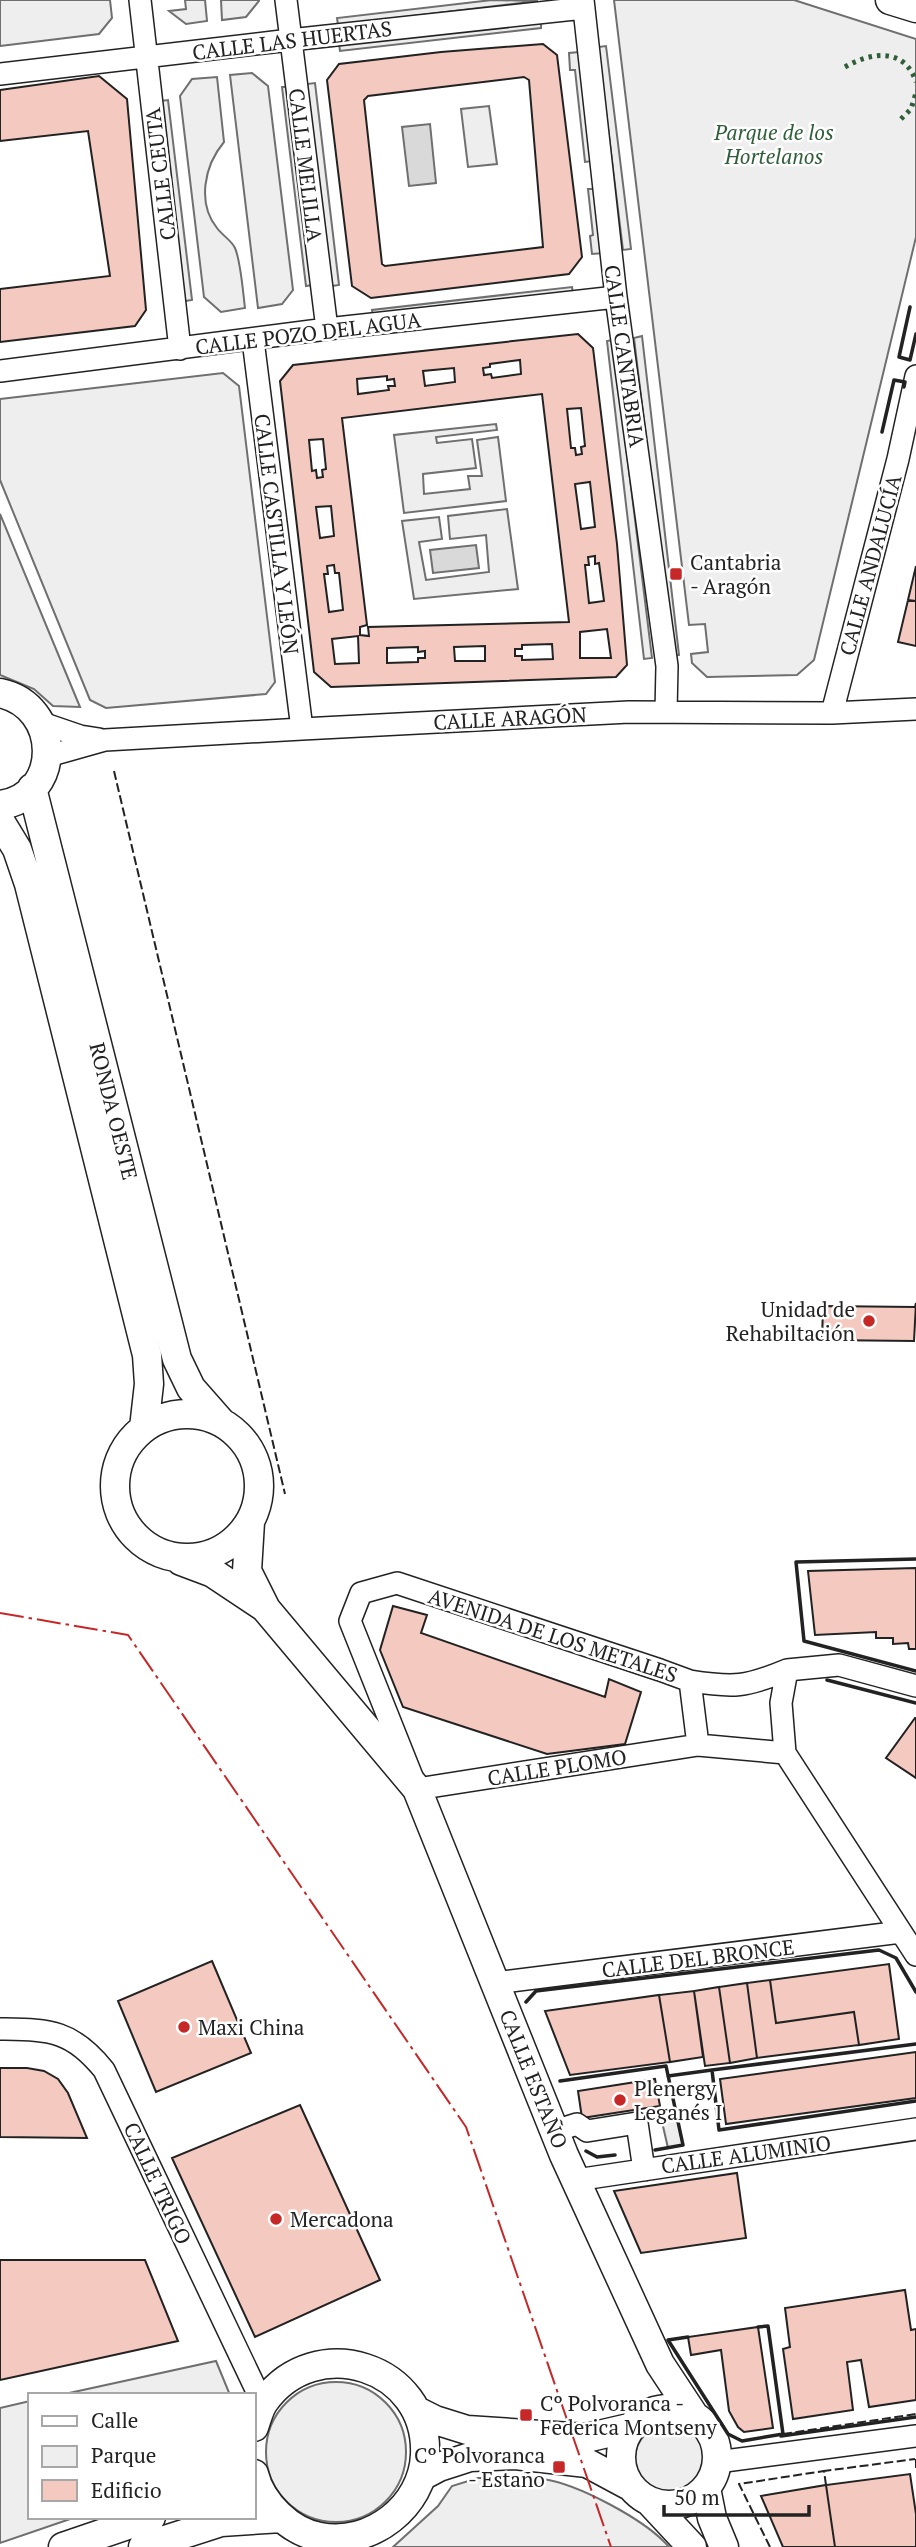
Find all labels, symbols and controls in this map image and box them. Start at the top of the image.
street label: CALLE LAS HUERTAS [191,14,393,66]
street label: CALLE MELILLA [283,87,329,244]
street label: CALLE CEUTA [138,106,182,242]
park label: Parque de los Hortelanos [713,118,834,170]
street label: CALLE CANTABRIA [598,263,652,450]
street label: CALLE POZO DEL AGUA [193,305,423,361]
street label: CALLE CASTILLA Y LEÓN [248,412,306,656]
street label: CALLE ANDALUCÍA [832,471,908,658]
place label: Cantabria - Aragón [690,548,782,600]
marker: Cantabria - Aragón [668,566,684,582]
street label: CALLE ARAGÓN [433,700,587,736]
street label: RONDA OESTE [83,1039,145,1183]
place label: Unidad de Rehabiltación [726,1295,856,1347]
marker: Unidad de Rehabiltación [861,1313,877,1329]
street label: AVENIDA DE LOS METALES [425,1581,681,1689]
street label: CALLE PLOMO [485,1742,629,1792]
street label: CALLE DEL BRONCE [600,1932,796,1984]
street label: CALLE ESTAÑO [493,2005,575,2153]
place label: Maxi China [198,2013,305,2041]
marker: Maxi China [176,2019,192,2035]
place label: Plenergy Leganés I [634,2074,722,2126]
marker: Plenergy Leganés I [612,2092,628,2108]
street label: CALLE TRIGO [118,2117,198,2249]
street label: CALLE ALUMINIO [659,2128,833,2180]
place label: Mercadona [290,2205,394,2233]
marker: Mercadona [268,2211,284,2227]
place label: Cº Polvoranca - Federica Montseny [540,2389,717,2441]
legend [28,2393,256,2519]
text: Calle [91,2406,138,2434]
marker: Cº Polvoranca - Federica Montseny [518,2407,534,2423]
text: Parque [91,2441,156,2469]
place label: Cº Polvoranca - Estaño [414,2441,545,2493]
marker: Cº Polvoranca - Estaño [551,2459,567,2475]
scale bar [664,2474,809,2518]
text: Edificio [91,2476,162,2504]
text: 50 m [674,2483,720,2511]

